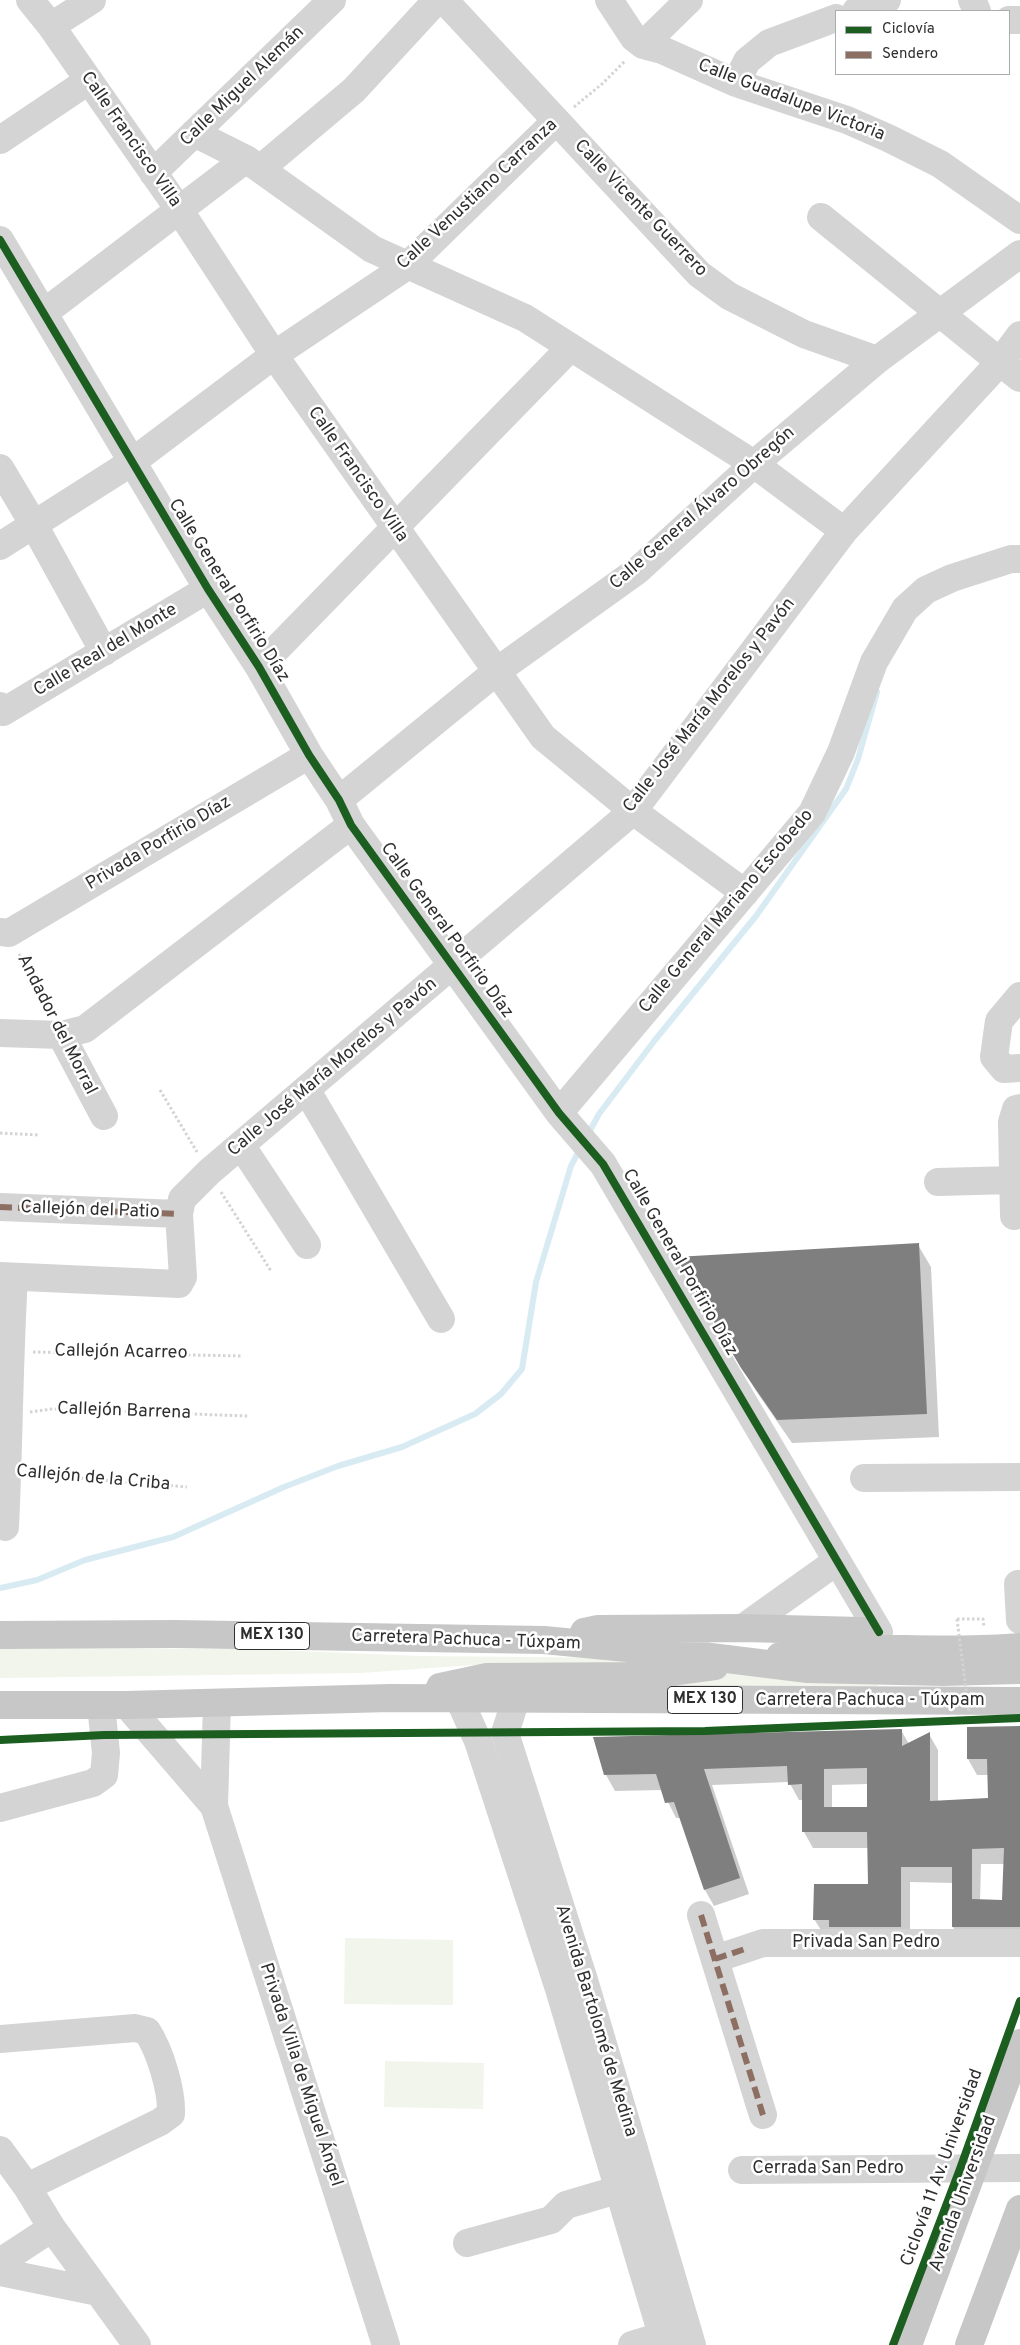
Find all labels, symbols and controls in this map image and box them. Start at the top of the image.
legend [835,10,1010,75]
text: Ciclovía [882,20,935,39]
street label: Calle Miguel Alemán [177,22,309,152]
text: Sendero [882,45,938,64]
street label: Calle Guadalupe Victoria [695,55,887,147]
street label: Calle Francisco Villa [75,68,185,212]
street label: Calle Venustiano Carranza [393,115,563,275]
street label: Calle Vicente Guerrero [569,136,711,282]
street label: Calle Francisco Villa [302,403,412,547]
street label: Calle General Álvaro Obregón [606,423,800,595]
street label: Calle General Porfirio Díaz [163,495,293,687]
street label: Calle José María Morelos y Pavón [619,594,801,818]
street label: Calle Real del Monte [30,600,182,702]
street label: Privada Porfirio Díaz [83,792,235,896]
street label: Calle General Mariano Escobedo [635,805,819,1019]
street label: Calle General Porfirio Díaz [375,839,517,1023]
street label: Andador del Morral [11,951,101,1099]
street label: Calle José María Morelos y Pavón [224,974,442,1162]
street label: Calle General Porfirio Díaz [617,1166,741,1360]
street label: Callejón del Patio [20,1198,160,1224]
street label: Callejón Acarreo [54,1341,188,1365]
street label: Callejón Barrena [57,1399,191,1425]
street label: Callejón de la Criba [15,1462,171,1496]
road number: MEX 130 [234,1622,310,1650]
street label: Carretera Pachuca - Túxpam [351,1626,581,1656]
road number: MEX 130 [668,1686,742,1714]
street label: Carretera Pachuca - Túxpam [755,1690,985,1712]
street label: Avenida Bartolomé de Medina [549,1902,641,2140]
street label: Privada San Pedro [792,1932,940,1954]
street label: Privada Villa de Miguel Ángel [254,1961,346,2189]
street label: Ciclovía 11 Av. Universidad [897,2066,989,2270]
street label: Avenida Universidad [926,2113,1002,2275]
street label: Cerrada San Pedro [752,2158,904,2180]

